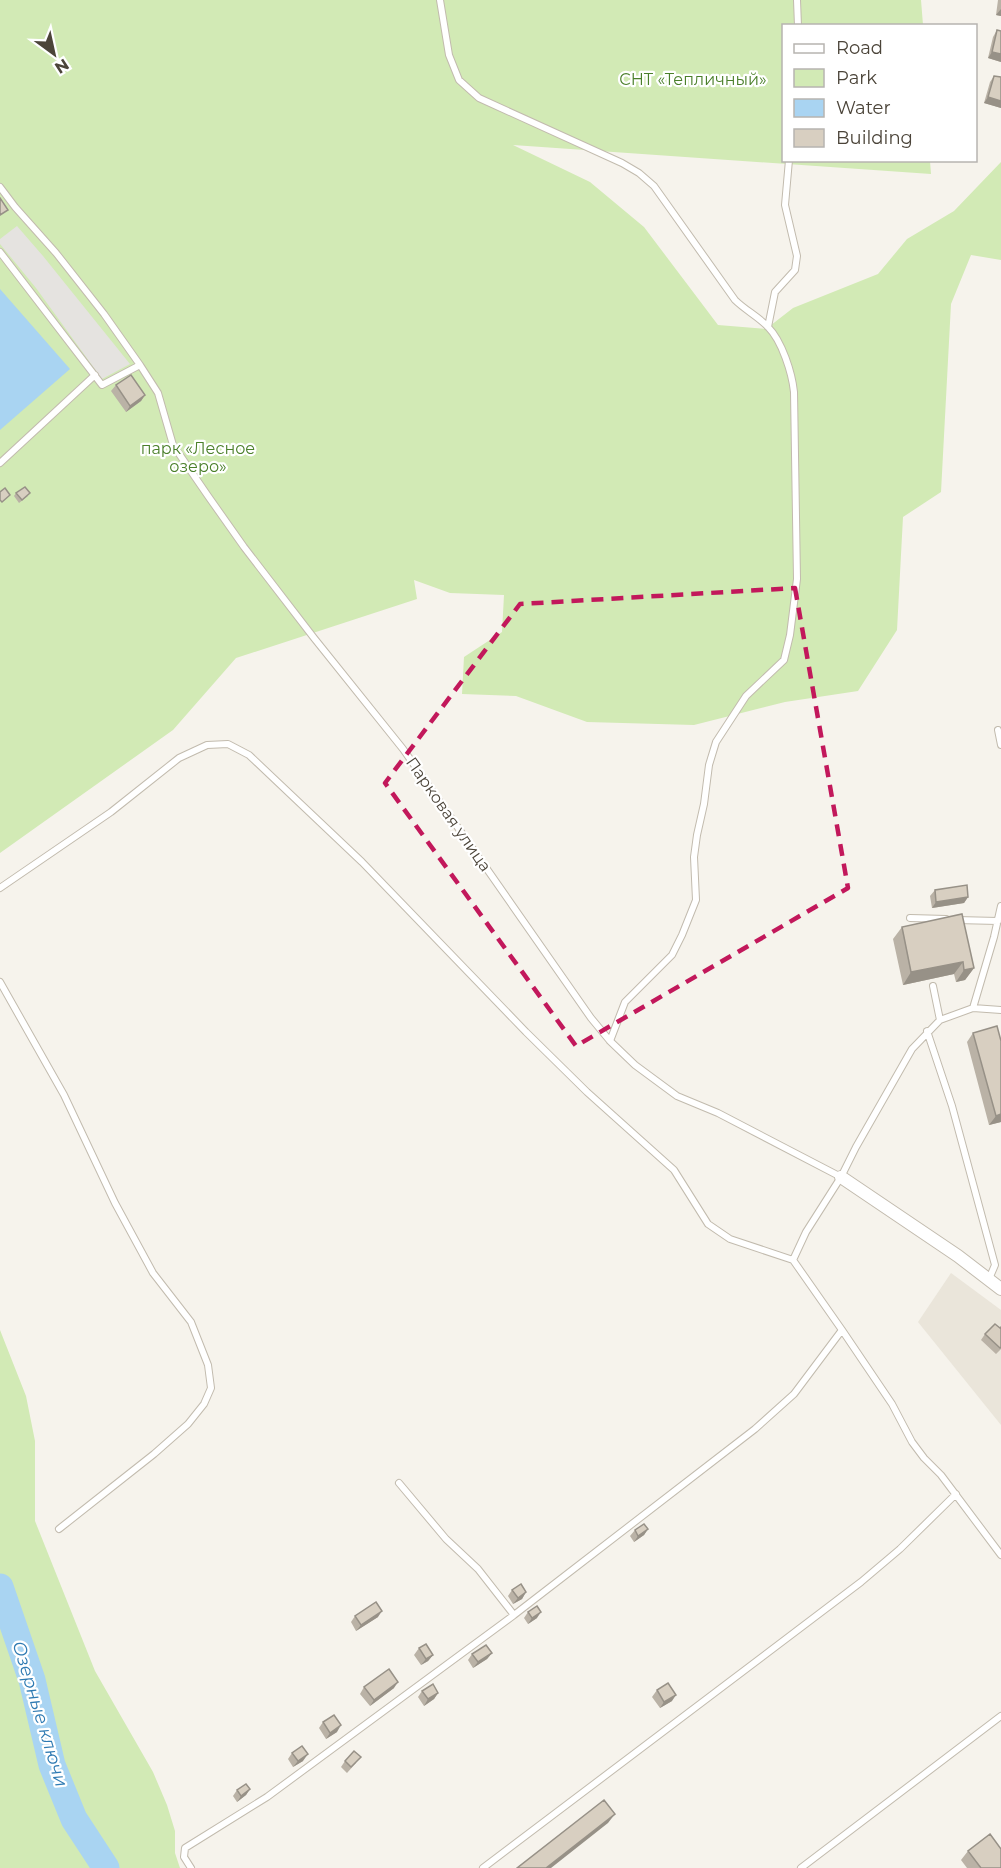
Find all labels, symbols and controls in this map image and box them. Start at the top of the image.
north arrow [24,24,84,84]
legend [782,24,977,162]
text: Road [836,37,883,59]
text: N [51,55,72,78]
text: Park [836,67,877,89]
park label: СНТ «Тепличный» [619,70,767,89]
text: Water [836,97,891,119]
text: Building [836,127,913,149]
park label: парк «Лесное озеро» [141,439,255,476]
street label: Парковая улица [402,753,495,875]
water label: Озерные ключи [7,1638,73,1790]

